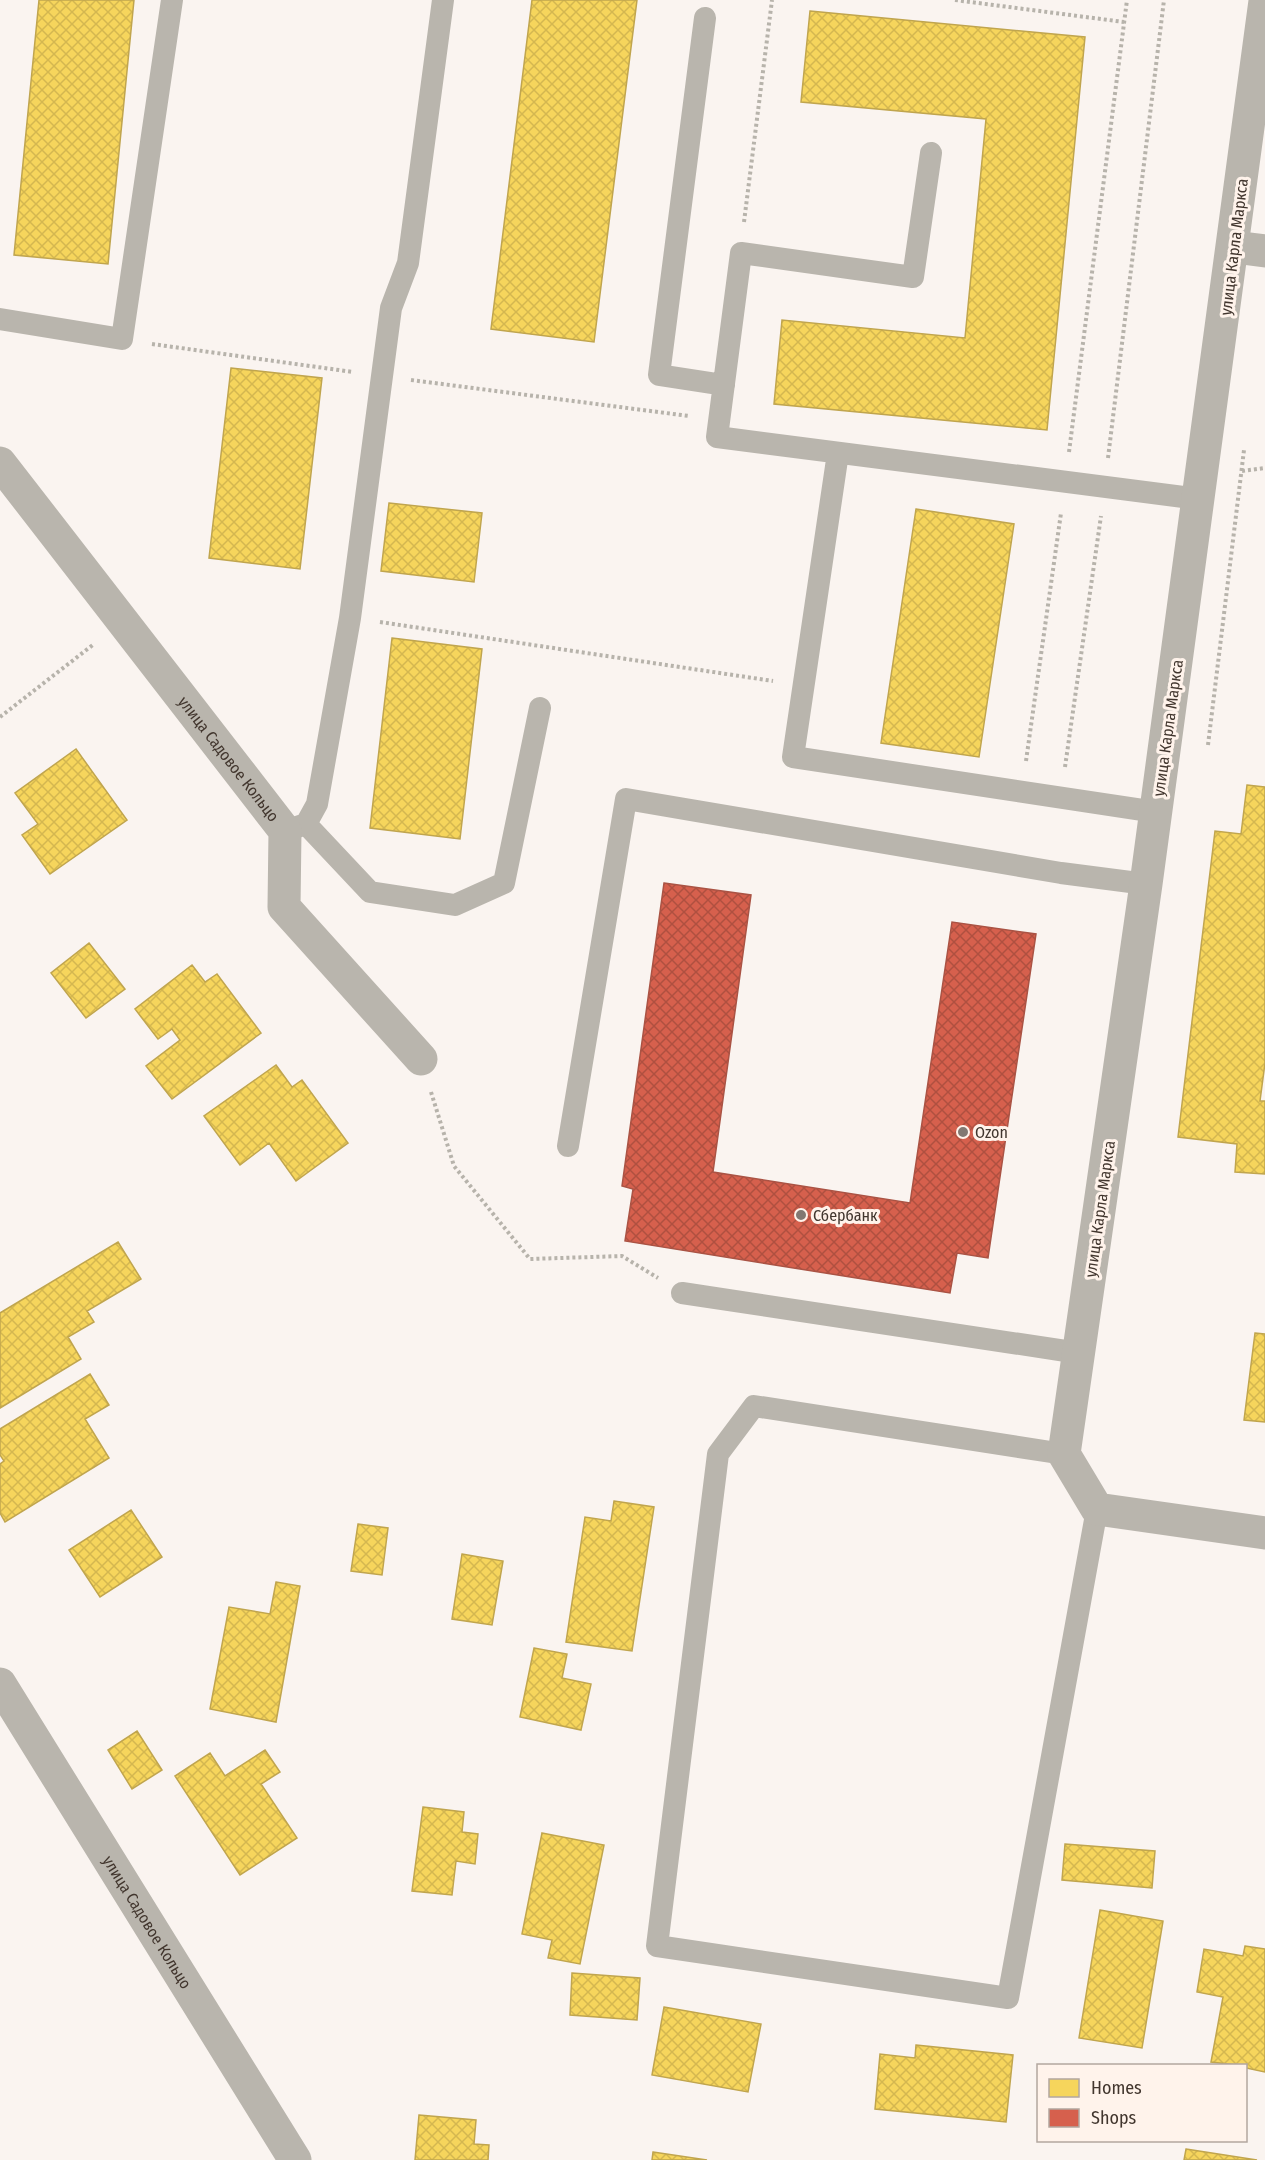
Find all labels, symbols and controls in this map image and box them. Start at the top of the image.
street label: улица Карла Маркса [1216,177,1252,317]
street label: улица Карла Маркса [1149,658,1187,798]
street label: улица Садовое Кольцо [175,692,283,825]
place label: Ozon [975,1123,1008,1142]
marker: Ozon [956,1125,970,1139]
street label: улица Карла Маркса [1081,1139,1119,1279]
place label: Сбербанк [813,1206,878,1225]
marker: Сбербанк [794,1208,808,1222]
street label: улица Садовое Кольцо [99,1852,196,1992]
legend [1037,2064,1247,2142]
text: Homes [1091,2077,1142,2099]
text: Shops [1091,2107,1136,2129]

